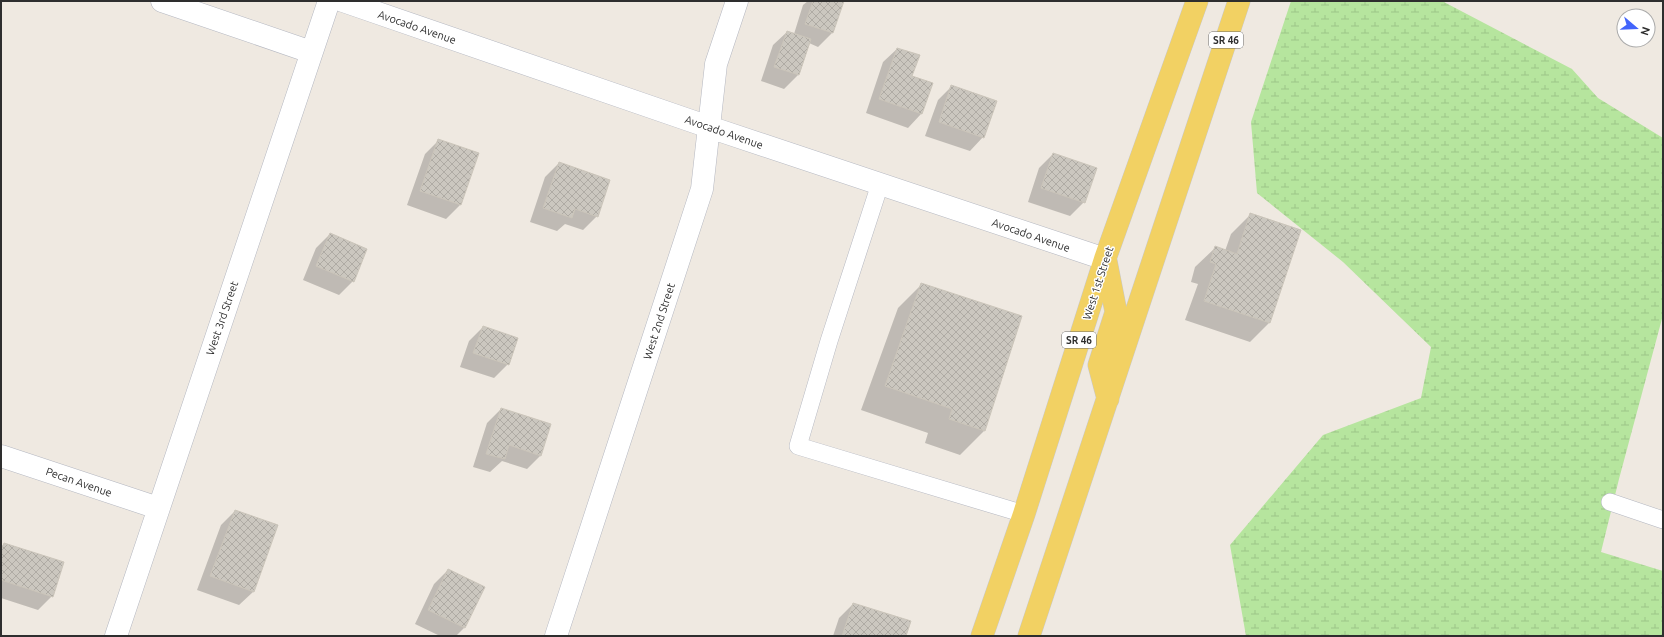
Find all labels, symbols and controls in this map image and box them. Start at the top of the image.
street label: Avocado Avenue [376,8,458,46]
north arrow [1616,8,1656,48]
text: N [1638,25,1652,37]
road number: SR 46 [1209,32,1243,48]
street label: Avocado Avenue [683,113,765,151]
street label: Avocado Avenue [990,216,1072,254]
street label: West 1st Street [1081,244,1116,321]
street label: West 3rd Street [204,279,241,357]
street label: West 2nd Street [641,281,677,361]
road number: SR 46 [1062,332,1096,348]
street label: Pecan Avenue [44,465,114,499]

